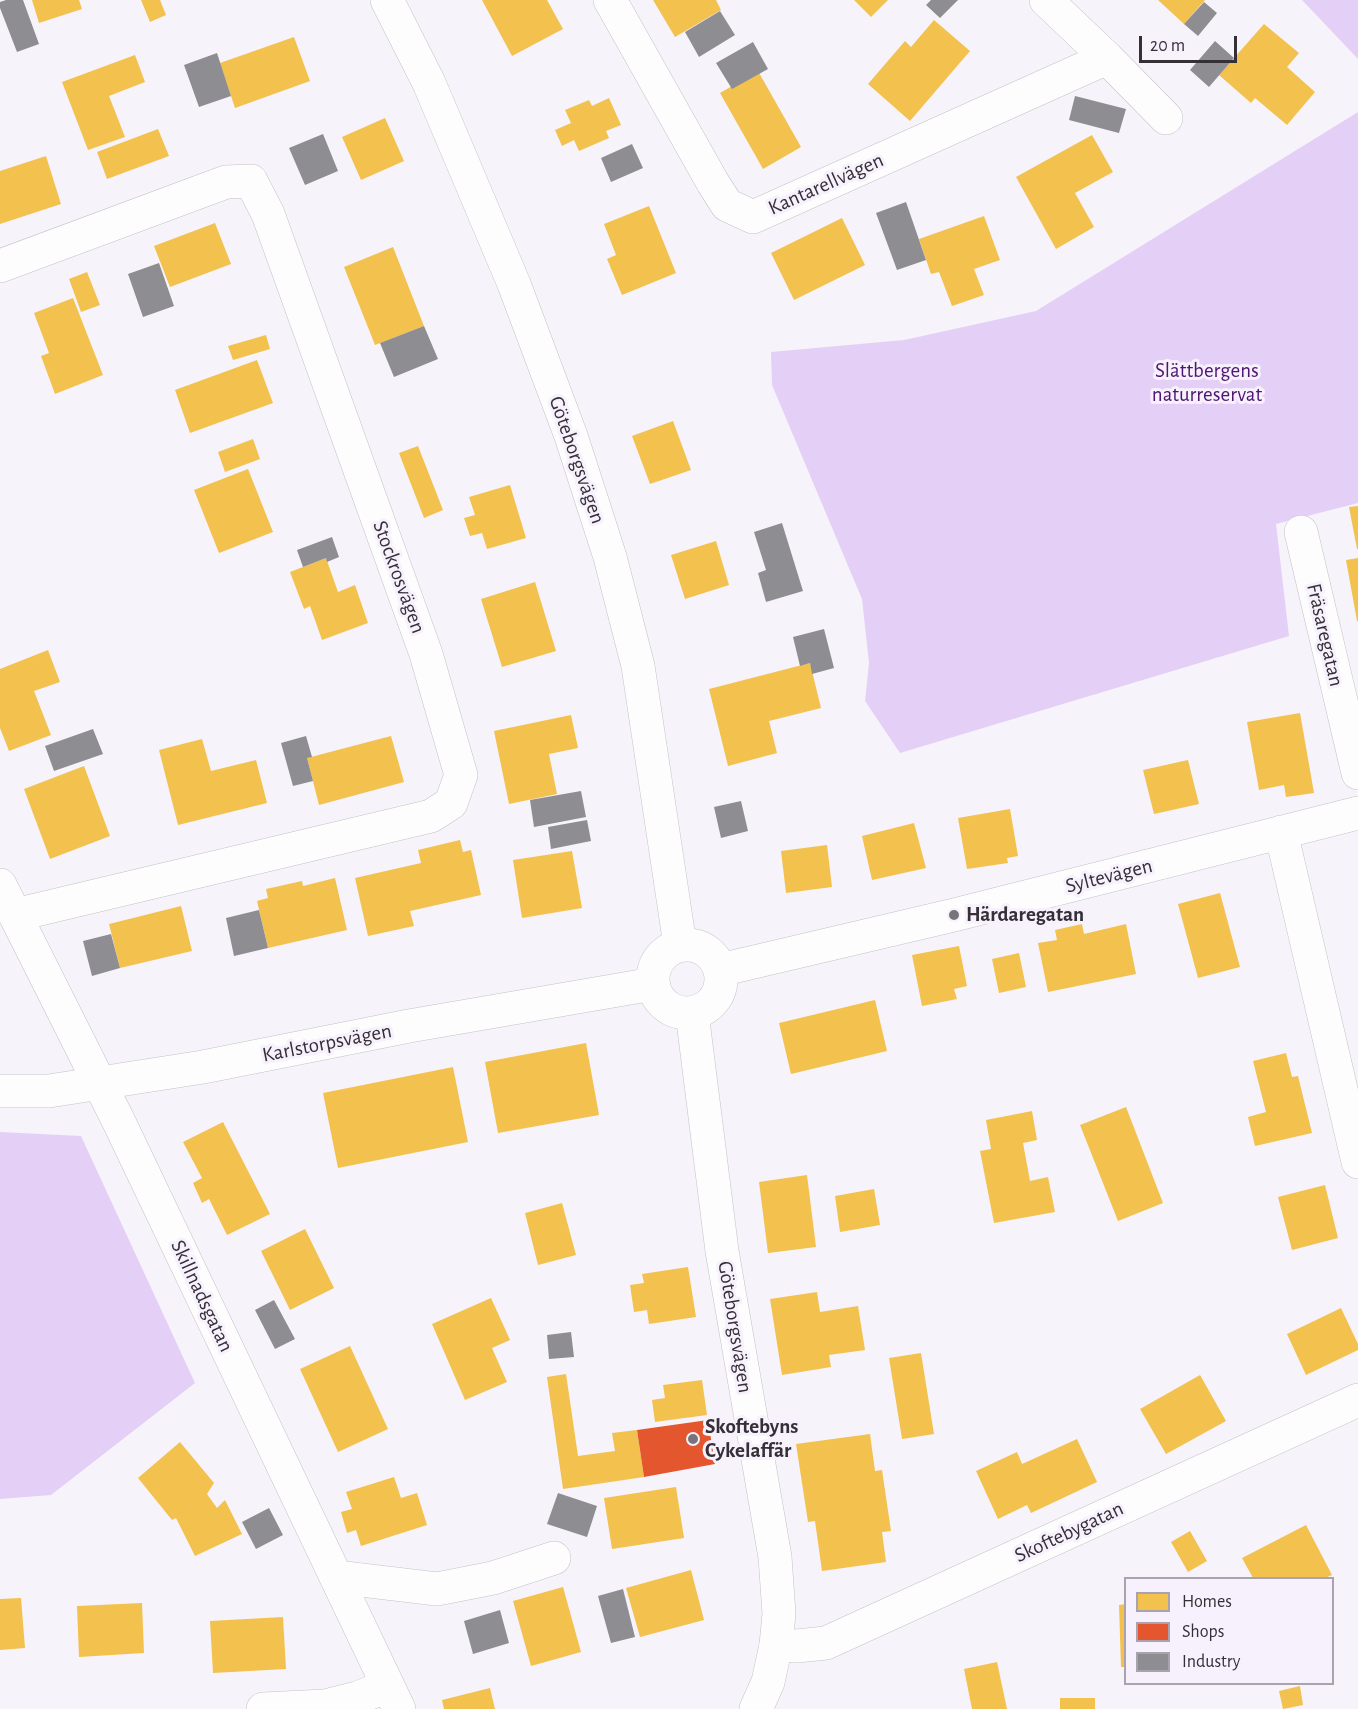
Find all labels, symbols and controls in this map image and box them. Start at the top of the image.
scale bar [1142,24,1240,62]
text: 20 m [1150,37,1185,55]
street label: Kantarellvägen [764,147,888,221]
park label: Slättbergens naturreservat [1152,358,1262,408]
street label: Göteborgsvägen [543,393,611,527]
street label: Stockrosvägen [367,517,431,637]
street label: Fräsaregatan [1301,581,1349,689]
street label: Syltevägen [1063,853,1155,899]
place label: Härdaregatan [966,902,1084,928]
marker: Härdaregatan [947,908,961,922]
street label: Karlstorpsvägen [260,1018,394,1068]
street label: Skillnadsgatan [165,1236,239,1356]
street label: Göteborgsvägen [712,1259,758,1395]
place label: Skoftebyns Cykelaffär [705,1414,798,1464]
marker: Skoftebyns Cykelaffär [686,1432,700,1446]
street label: Skoftebygatan [1011,1496,1127,1568]
legend [1124,1577,1334,1685]
text: Homes [1182,1593,1232,1611]
text: Shops [1182,1623,1224,1641]
text: Industry [1182,1653,1241,1671]

